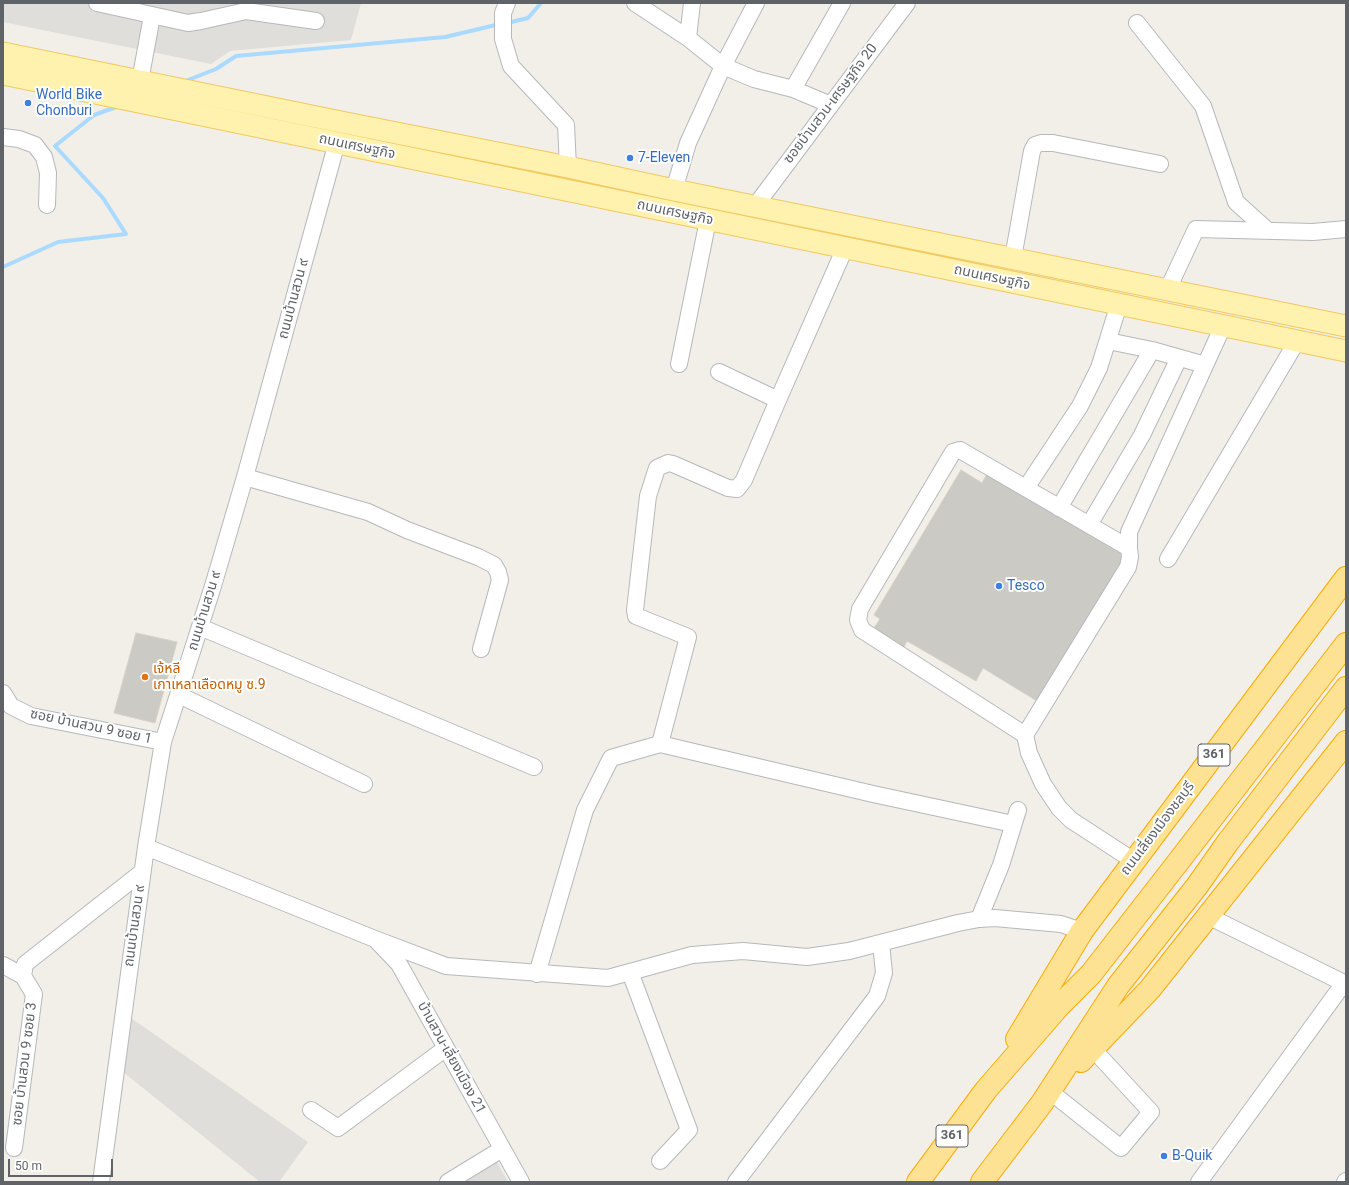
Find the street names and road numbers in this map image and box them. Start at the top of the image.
street label: ซอยบ้านสวน-เศรษฐกิจ 20 [781,41,881,167]
street label: ถนนเศรษฐกิจ [317,131,397,163]
street label: ถนนเศรษฐกิจ [635,197,715,229]
street label: ถนนบ้านสวน ๙ [275,257,313,341]
street label: ถนนเศรษฐกิจ [952,262,1032,294]
street label: ถนนบ้านสวน ๙ [185,569,225,653]
street label: ซอย บ้านสวน 9 ซอย 1 [29,706,153,748]
road number: 361 [1198,744,1230,766]
street label: ถนนเลี่ยงเมืองชลบุรี [1117,779,1199,879]
street label: ถนนบ้านสวน ๙ [121,884,149,968]
street label: บ้านสวน-เลี่ยงเมือง 21 [413,999,489,1117]
street label: ซอย บ้านสวน 9 ซอย 3 [9,1001,41,1127]
road number: 361 [936,1125,968,1147]

